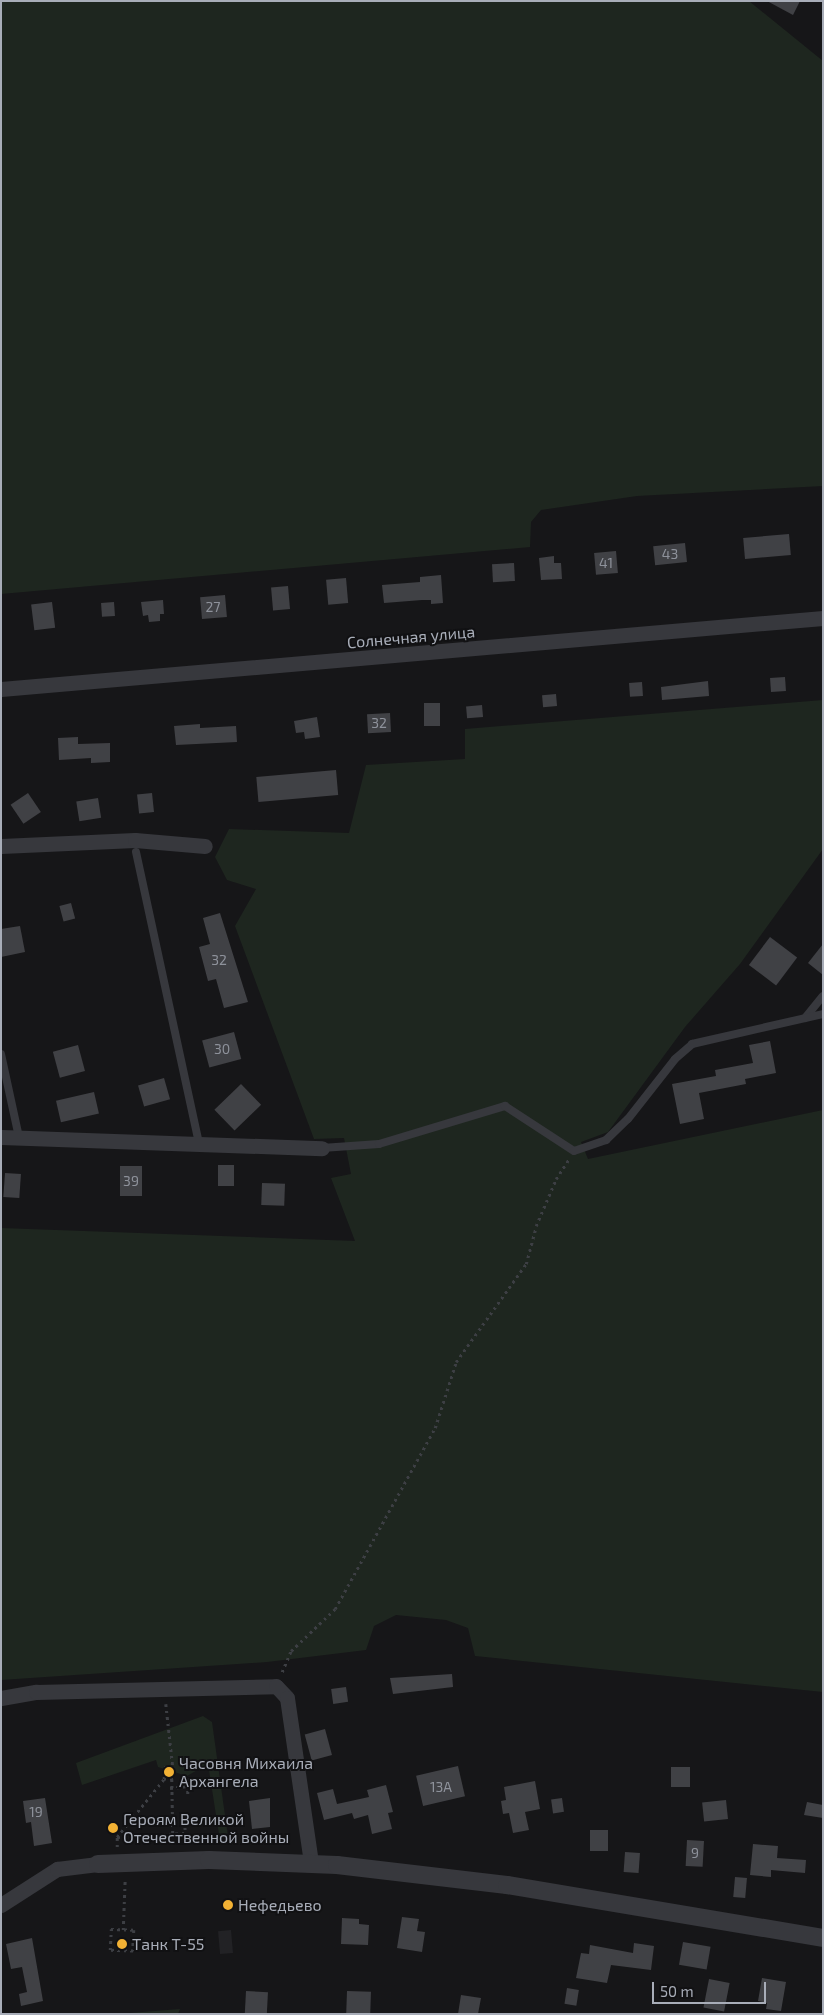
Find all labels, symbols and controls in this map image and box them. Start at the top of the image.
house number: 43 [662,546,678,562]
house number: 41 [599,555,613,571]
house number: 27 [205,599,221,615]
street label: Солнечная улица [346,622,476,652]
house number: 32 [371,715,387,731]
house number: 32 [211,952,227,968]
house number: 30 [214,1041,230,1057]
house number: 39 [123,1173,139,1189]
place label: Часовня Михаила Архангела [179,1753,313,1791]
marker: Часовня Михаила Архангела [163,1766,175,1778]
house number: 13А [430,1779,452,1795]
house number: 19 [29,1804,43,1820]
place label: Героям Великой Отечественной войны [123,1809,289,1847]
marker: Героям Великой Отечественной войны [107,1822,119,1834]
house number: 9 [691,1845,699,1861]
place label: Нефедьево [238,1895,322,1915]
marker: Нефедьево [222,1899,234,1911]
place label: Танк Т-55 [132,1934,204,1954]
marker: Танк Т-55 [116,1938,128,1950]
scale bar [654,1972,768,2004]
text: 50 m [660,1982,694,2000]

